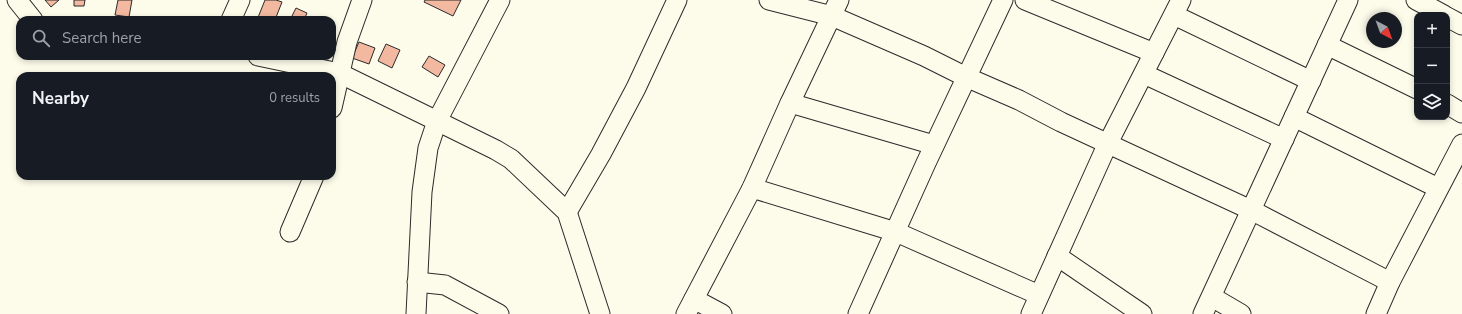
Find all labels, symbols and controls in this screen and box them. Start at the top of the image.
north arrow [1366,12,1402,48]
map controls [1414,12,1450,120]
button: + [1414,12,1450,48]
search box [16,16,336,60]
icon: search [30,27,52,49]
text: Search here [62,28,142,48]
button: − [1414,48,1450,84]
button: layers [1414,84,1450,120]
text: Nearby [32,87,89,110]
text: 0 results [269,89,320,107]

